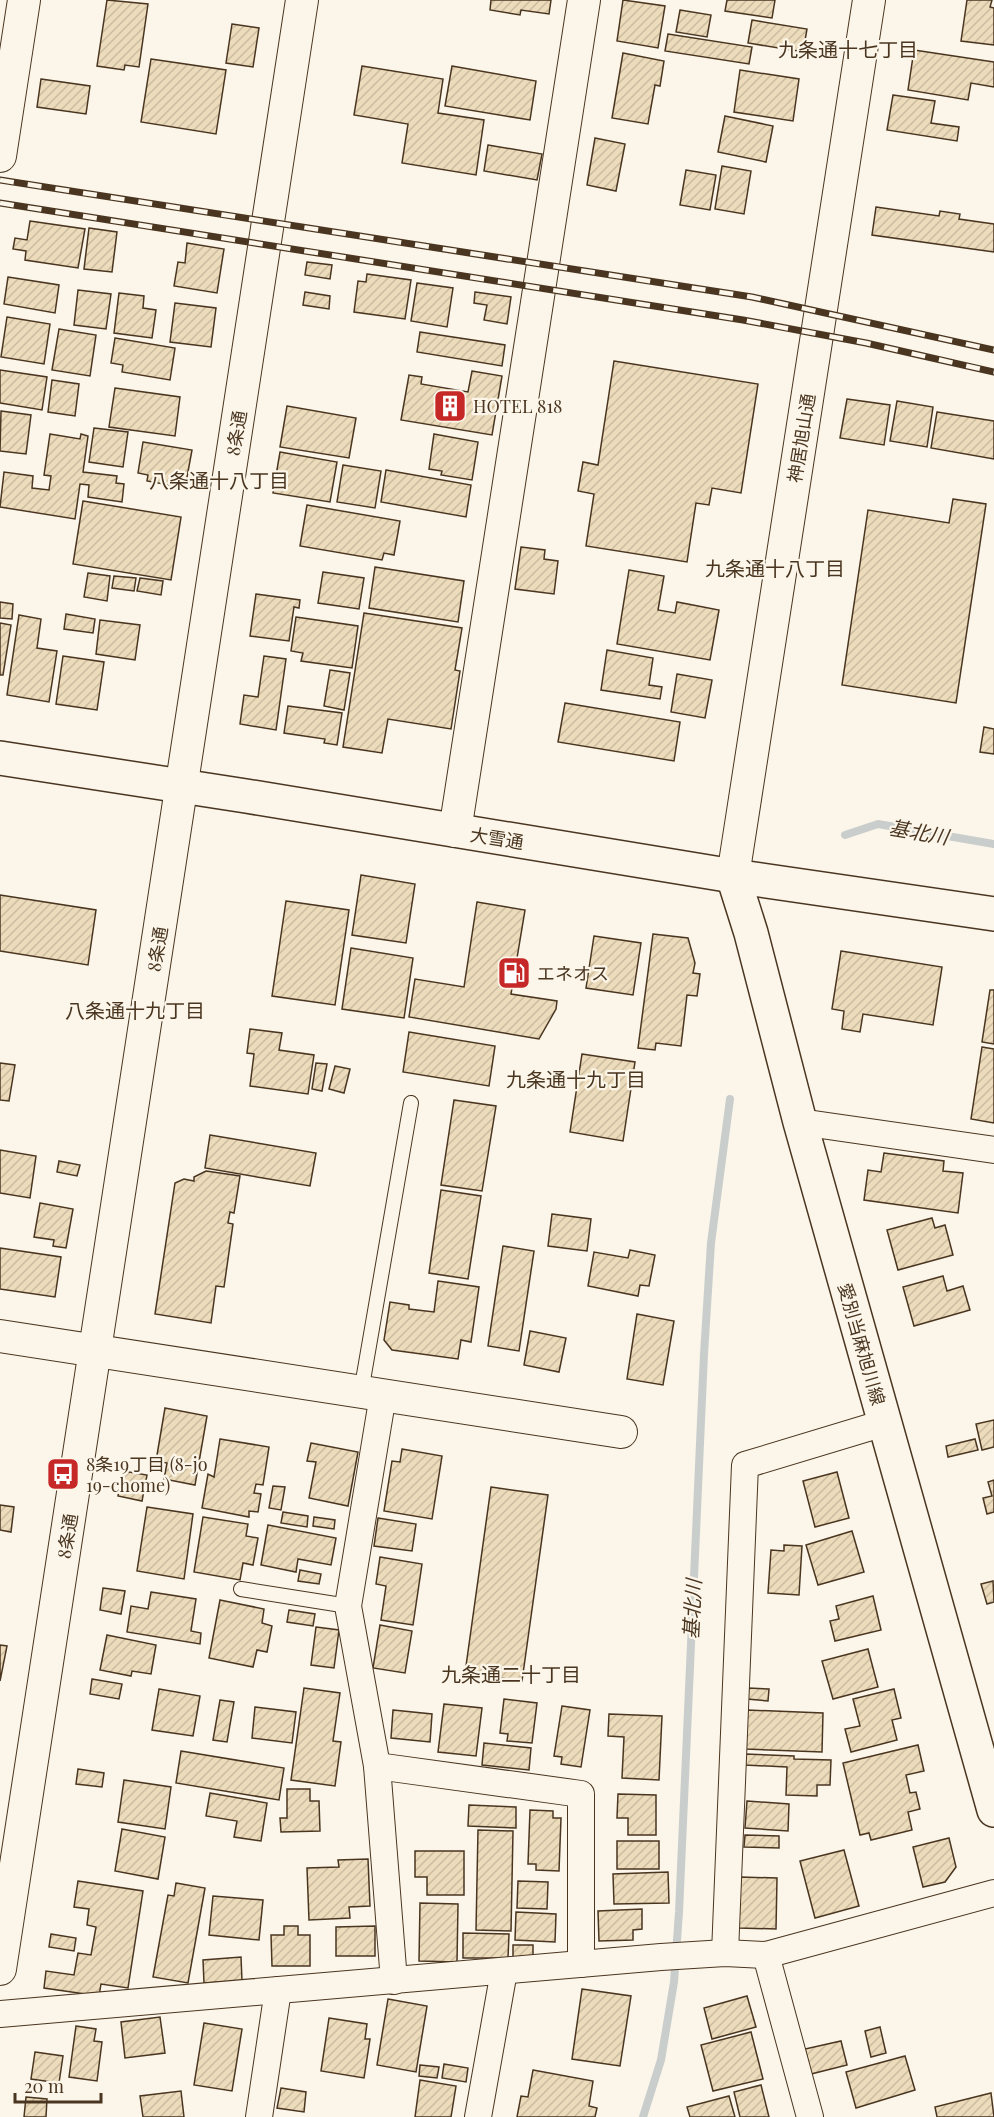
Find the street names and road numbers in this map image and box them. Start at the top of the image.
street label: 神居旭山通 [782,392,820,484]
street label: 8条通 [221,409,251,457]
street label: 大雪通 [468,822,526,854]
street label: 8条通 [142,925,172,973]
street label: 愛別当麻旭川線 [833,1280,891,1408]
street label: 8条通 [52,1512,82,1560]

